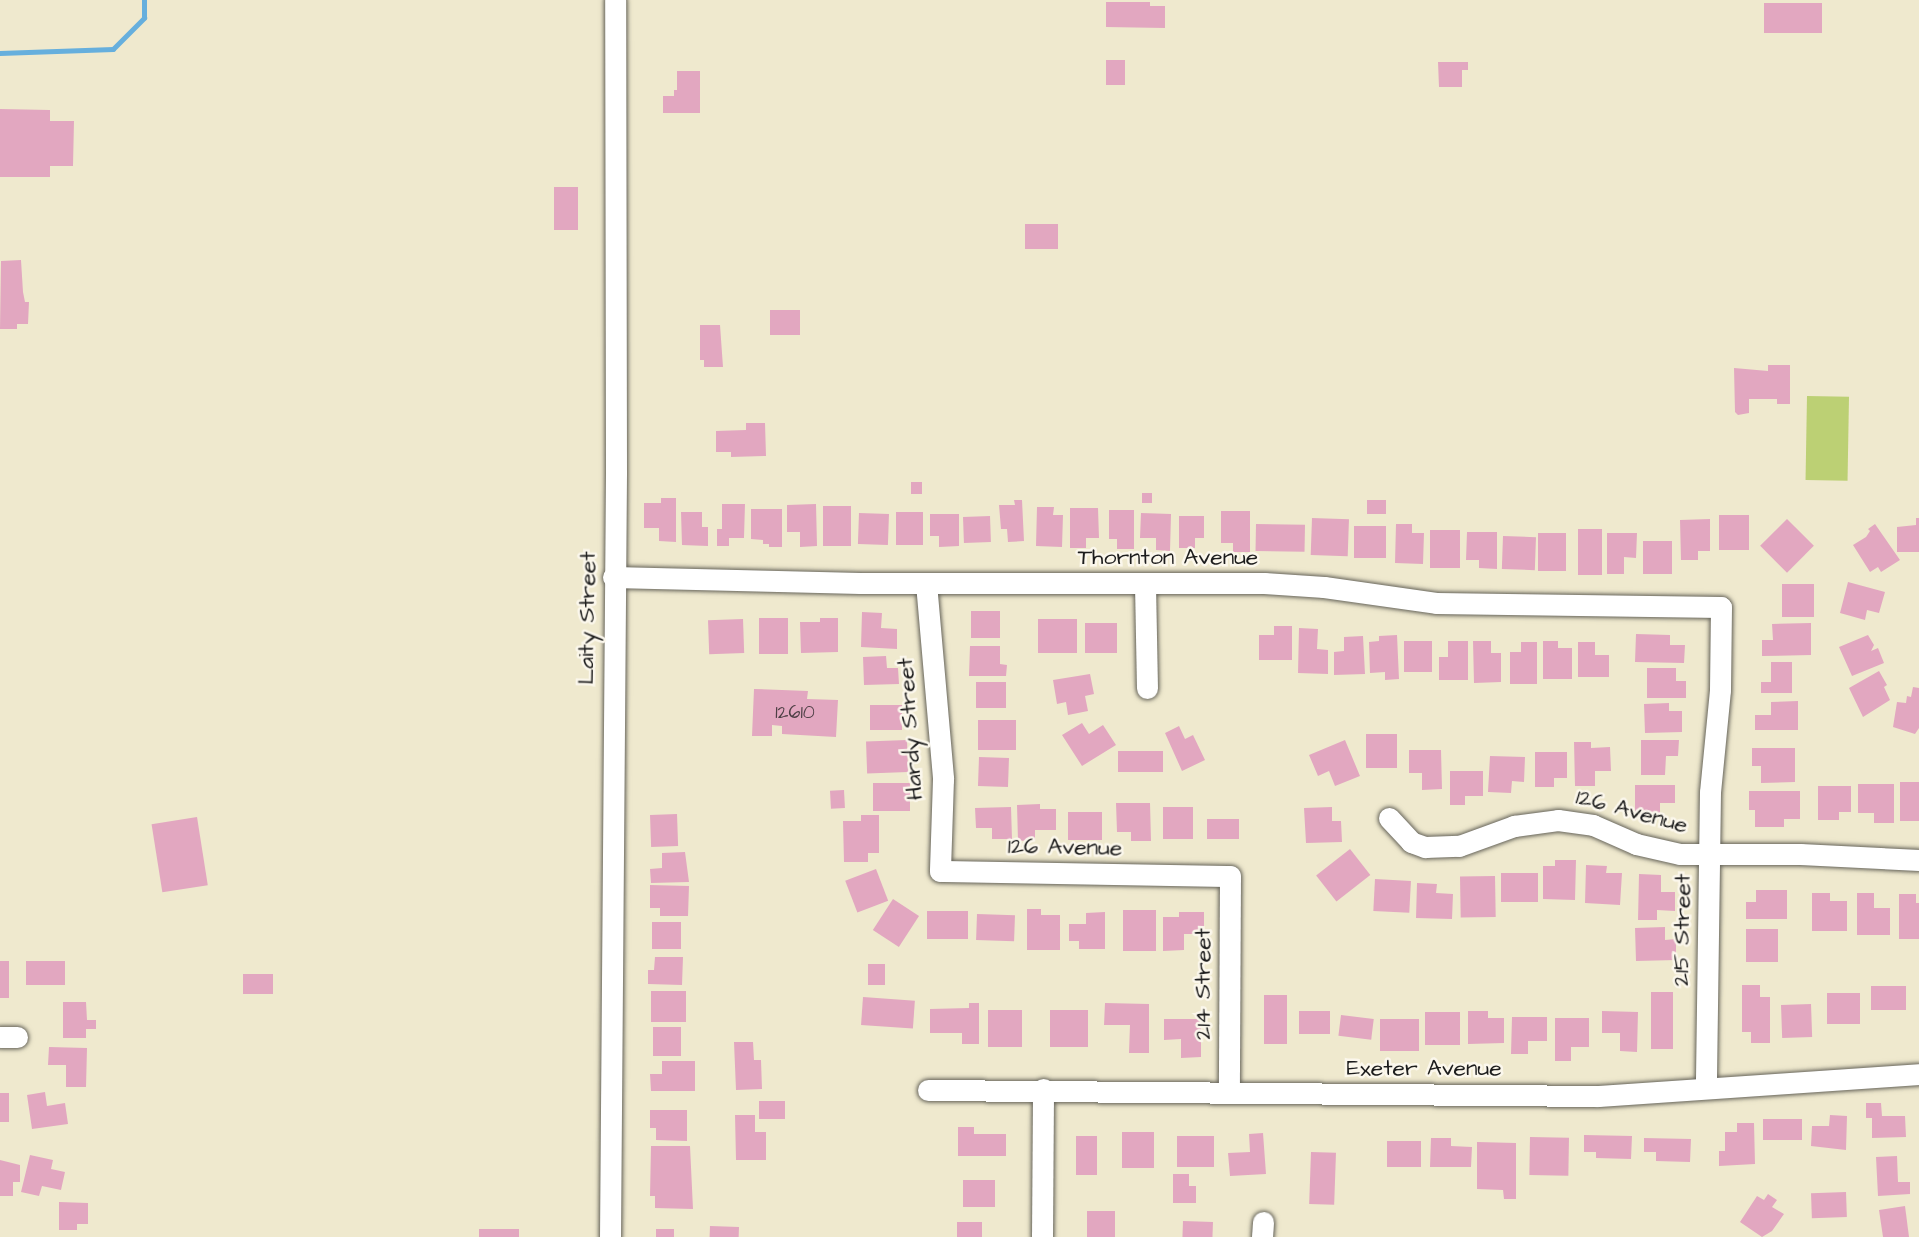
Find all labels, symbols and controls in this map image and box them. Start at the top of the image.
street label: Thornton Avenue [1078,543,1258,571]
street label: Laity Street [572,551,602,685]
street label: Hardy Street [891,657,929,801]
house number: 12610 [775,702,815,724]
street label: 126 Avenue [1573,783,1691,839]
street label: 126 Avenue [1008,832,1122,862]
street label: 215 Street [1667,873,1697,987]
street label: 214 Street [1189,928,1217,1040]
street label: Exeter Avenue [1346,1054,1502,1082]

